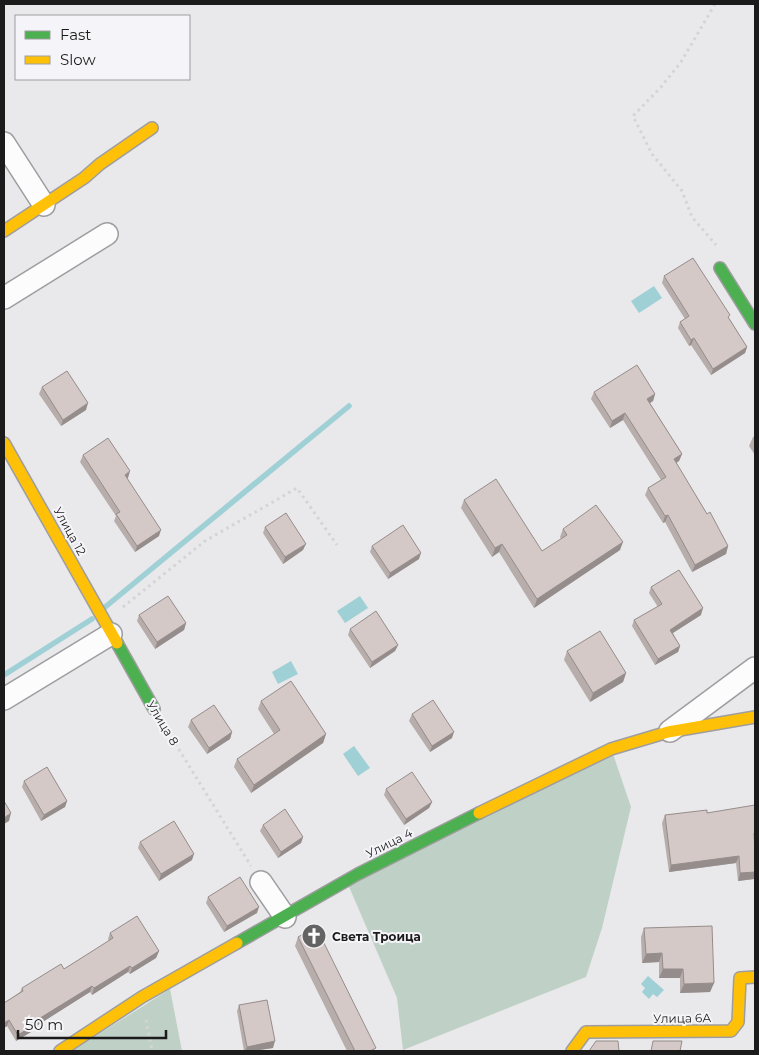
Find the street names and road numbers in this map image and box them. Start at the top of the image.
street label: Улица 12 [51,504,90,558]
street label: Улица 8 [144,698,182,748]
street label: Улица 4 [363,825,415,861]
street label: Улица 6A [653,1010,711,1026]

